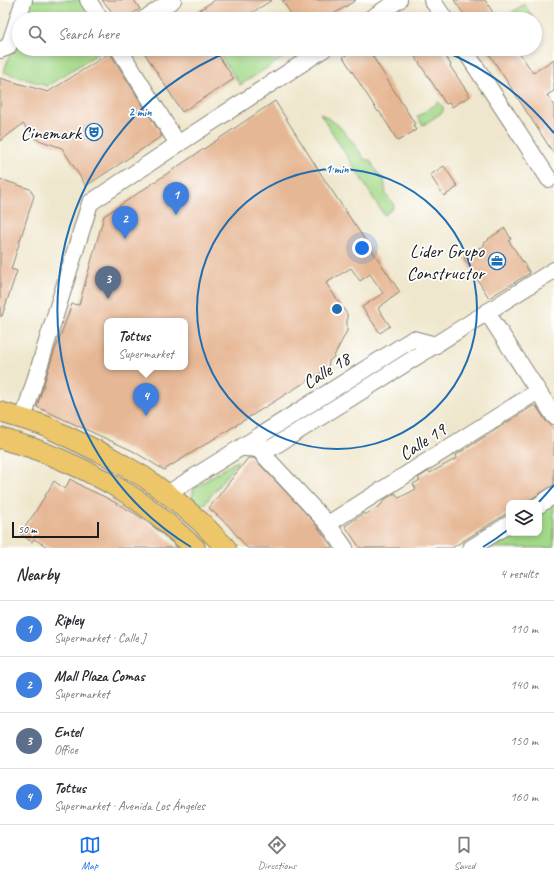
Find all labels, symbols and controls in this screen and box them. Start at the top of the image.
search box [12,12,542,56]
icon: search [26,23,48,45]
text: Search here [58,25,119,44]
text: 2 min [129,104,152,120]
place label: Cinemark [21,121,83,145]
theatre icon: Cinemark [84,122,104,142]
text: 1 min [326,161,349,177]
pin: 1 [163,182,189,215]
pin: 2 [112,206,138,239]
your location [352,238,372,258]
place label: Lider Grupo Constructor [407,239,486,285]
office icon: Lider Grupo Constructor [487,251,507,271]
pin: 3 [95,266,121,299]
centre of rings [330,302,344,316]
popup [104,318,188,370]
text: Tottus [118,327,150,346]
text: Supermarket [118,346,174,362]
street label: Calle 18 [298,346,357,395]
pin: 4 [133,383,159,416]
street label: Calle 19 [394,417,452,466]
map controls [506,500,542,536]
button: layers [506,500,542,536]
scale bar [12,520,99,539]
text: 50 m [18,522,37,536]
text: Nearby [16,564,59,585]
text: 4 results [500,566,538,582]
text: Ripley [54,611,84,630]
text: 1 [26,621,32,637]
text: 110 m [510,621,538,637]
text: Supermarket · Calle J [54,630,146,646]
text: Mall Plaza Comas [54,667,145,686]
text: 2 [26,677,32,693]
text: 140 m [510,677,538,693]
text: Supermarket [54,686,109,702]
text: Entel [54,723,82,742]
text: 3 [26,733,32,749]
text: 150 m [510,733,538,749]
text: Office [54,742,78,758]
text: Tottus [54,779,86,798]
text: 4 [26,789,32,805]
text: 160 m [510,789,538,805]
text: Supermarket · Avenida Los Ángeles [54,798,205,814]
tab: Map [79,834,101,872]
tab: Directions [258,834,296,872]
tab: Saved [453,834,475,872]

